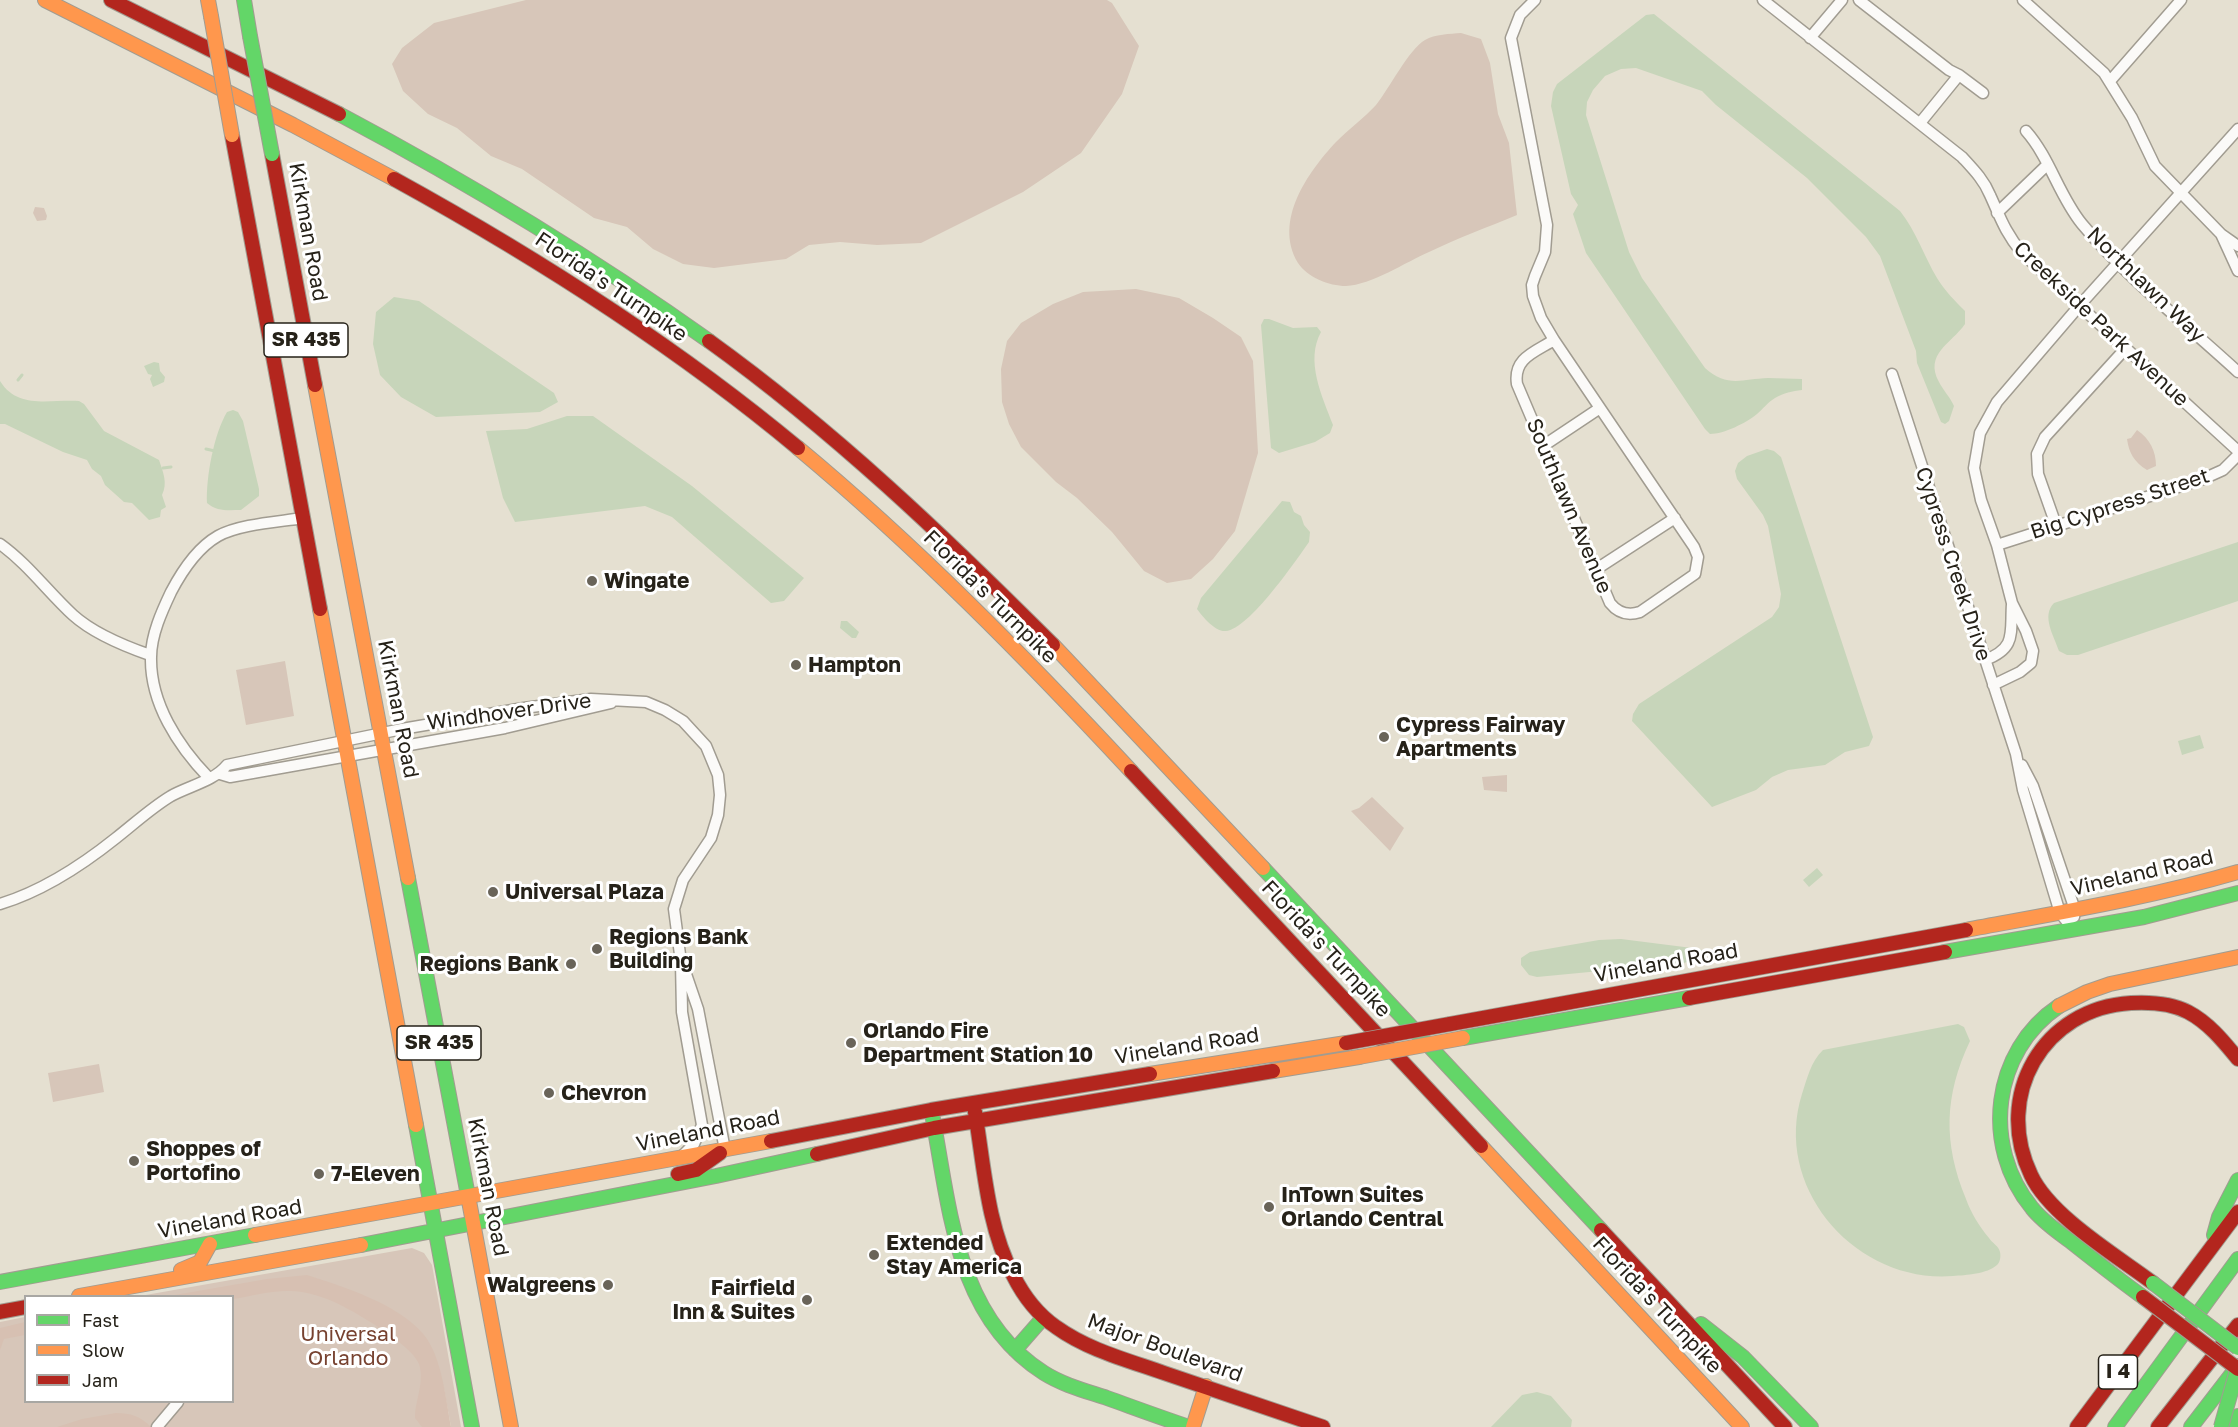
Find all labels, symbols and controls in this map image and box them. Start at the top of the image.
street label: Kirkman Road [283,161,333,303]
street label: Northlawn Way [2082,222,2210,348]
street label: Florida's Turnpike [530,227,692,347]
street label: Creekside Park Avenue [2008,236,2194,412]
road number: SR 435 [264,323,348,357]
street label: Southlawn Avenue [1521,415,1617,597]
street label: Big Cypress Street [2027,463,2213,545]
street label: Cypress Creek Drive [1910,464,1996,664]
street label: Florida's Turnpike [918,525,1062,669]
place label: Wingate [604,568,689,594]
marker: Wingate [585,574,599,588]
street label: Kirkman Road [372,638,424,780]
place label: Hampton [808,652,901,678]
marker: Hampton [789,658,803,672]
street label: Windhover Drive [425,688,593,736]
place label: Cypress Fairway Apartments [1396,712,1565,762]
marker: Cypress Fairway Apartments [1377,730,1391,744]
street label: Vineland Road [2068,844,2216,902]
street label: Florida's Turnpike [1256,875,1396,1023]
place label: Universal Plaza [505,879,664,905]
marker: Universal Plaza [486,885,500,899]
place label: Regions Bank Building [609,924,749,974]
street label: Vineland Road [1592,938,1740,988]
marker: Regions Bank Building [590,942,604,956]
place label: Regions Bank [419,951,559,977]
marker: Regions Bank [564,957,578,971]
place label: Orlando Fire Department Station 10 [863,1018,1093,1068]
street label: Vineland Road [1113,1022,1261,1070]
road number: SR 435 [397,1026,481,1060]
marker: Orlando Fire Department Station 10 [844,1036,858,1050]
place label: Chevron [561,1080,646,1106]
marker: Chevron [542,1086,556,1100]
street label: Vineland Road [634,1105,782,1157]
street label: Kirkman Road [462,1116,514,1258]
place label: Shoppes of Portofino [146,1136,261,1186]
marker: Shoppes of Portofino [127,1154,141,1168]
place label: 7-Eleven [331,1161,420,1187]
marker: 7-Eleven [312,1167,326,1181]
place label: InTown Suites Orlando Central [1281,1182,1444,1232]
street label: Vineland Road [156,1194,304,1244]
marker: InTown Suites Orlando Central [1262,1200,1276,1214]
place label: Extended Stay America [886,1230,1022,1280]
street label: Florida's Turnpike [1587,1231,1727,1379]
marker: Extended Stay America [867,1248,881,1262]
place label: Walgreens [487,1272,596,1298]
place label: Fairfield Inn & Suites [672,1275,795,1325]
marker: Walgreens [601,1278,615,1292]
marker: Fairfield Inn & Suites [800,1293,814,1307]
legend [24,1295,234,1403]
street label: Major Boulevard [1084,1308,1246,1388]
text: Fast [82,1309,119,1331]
park label: Universal Orlando [300,1321,396,1371]
text: Slow [82,1339,124,1361]
road number: I 4 [2098,1355,2138,1389]
text: Jam [82,1369,118,1391]

